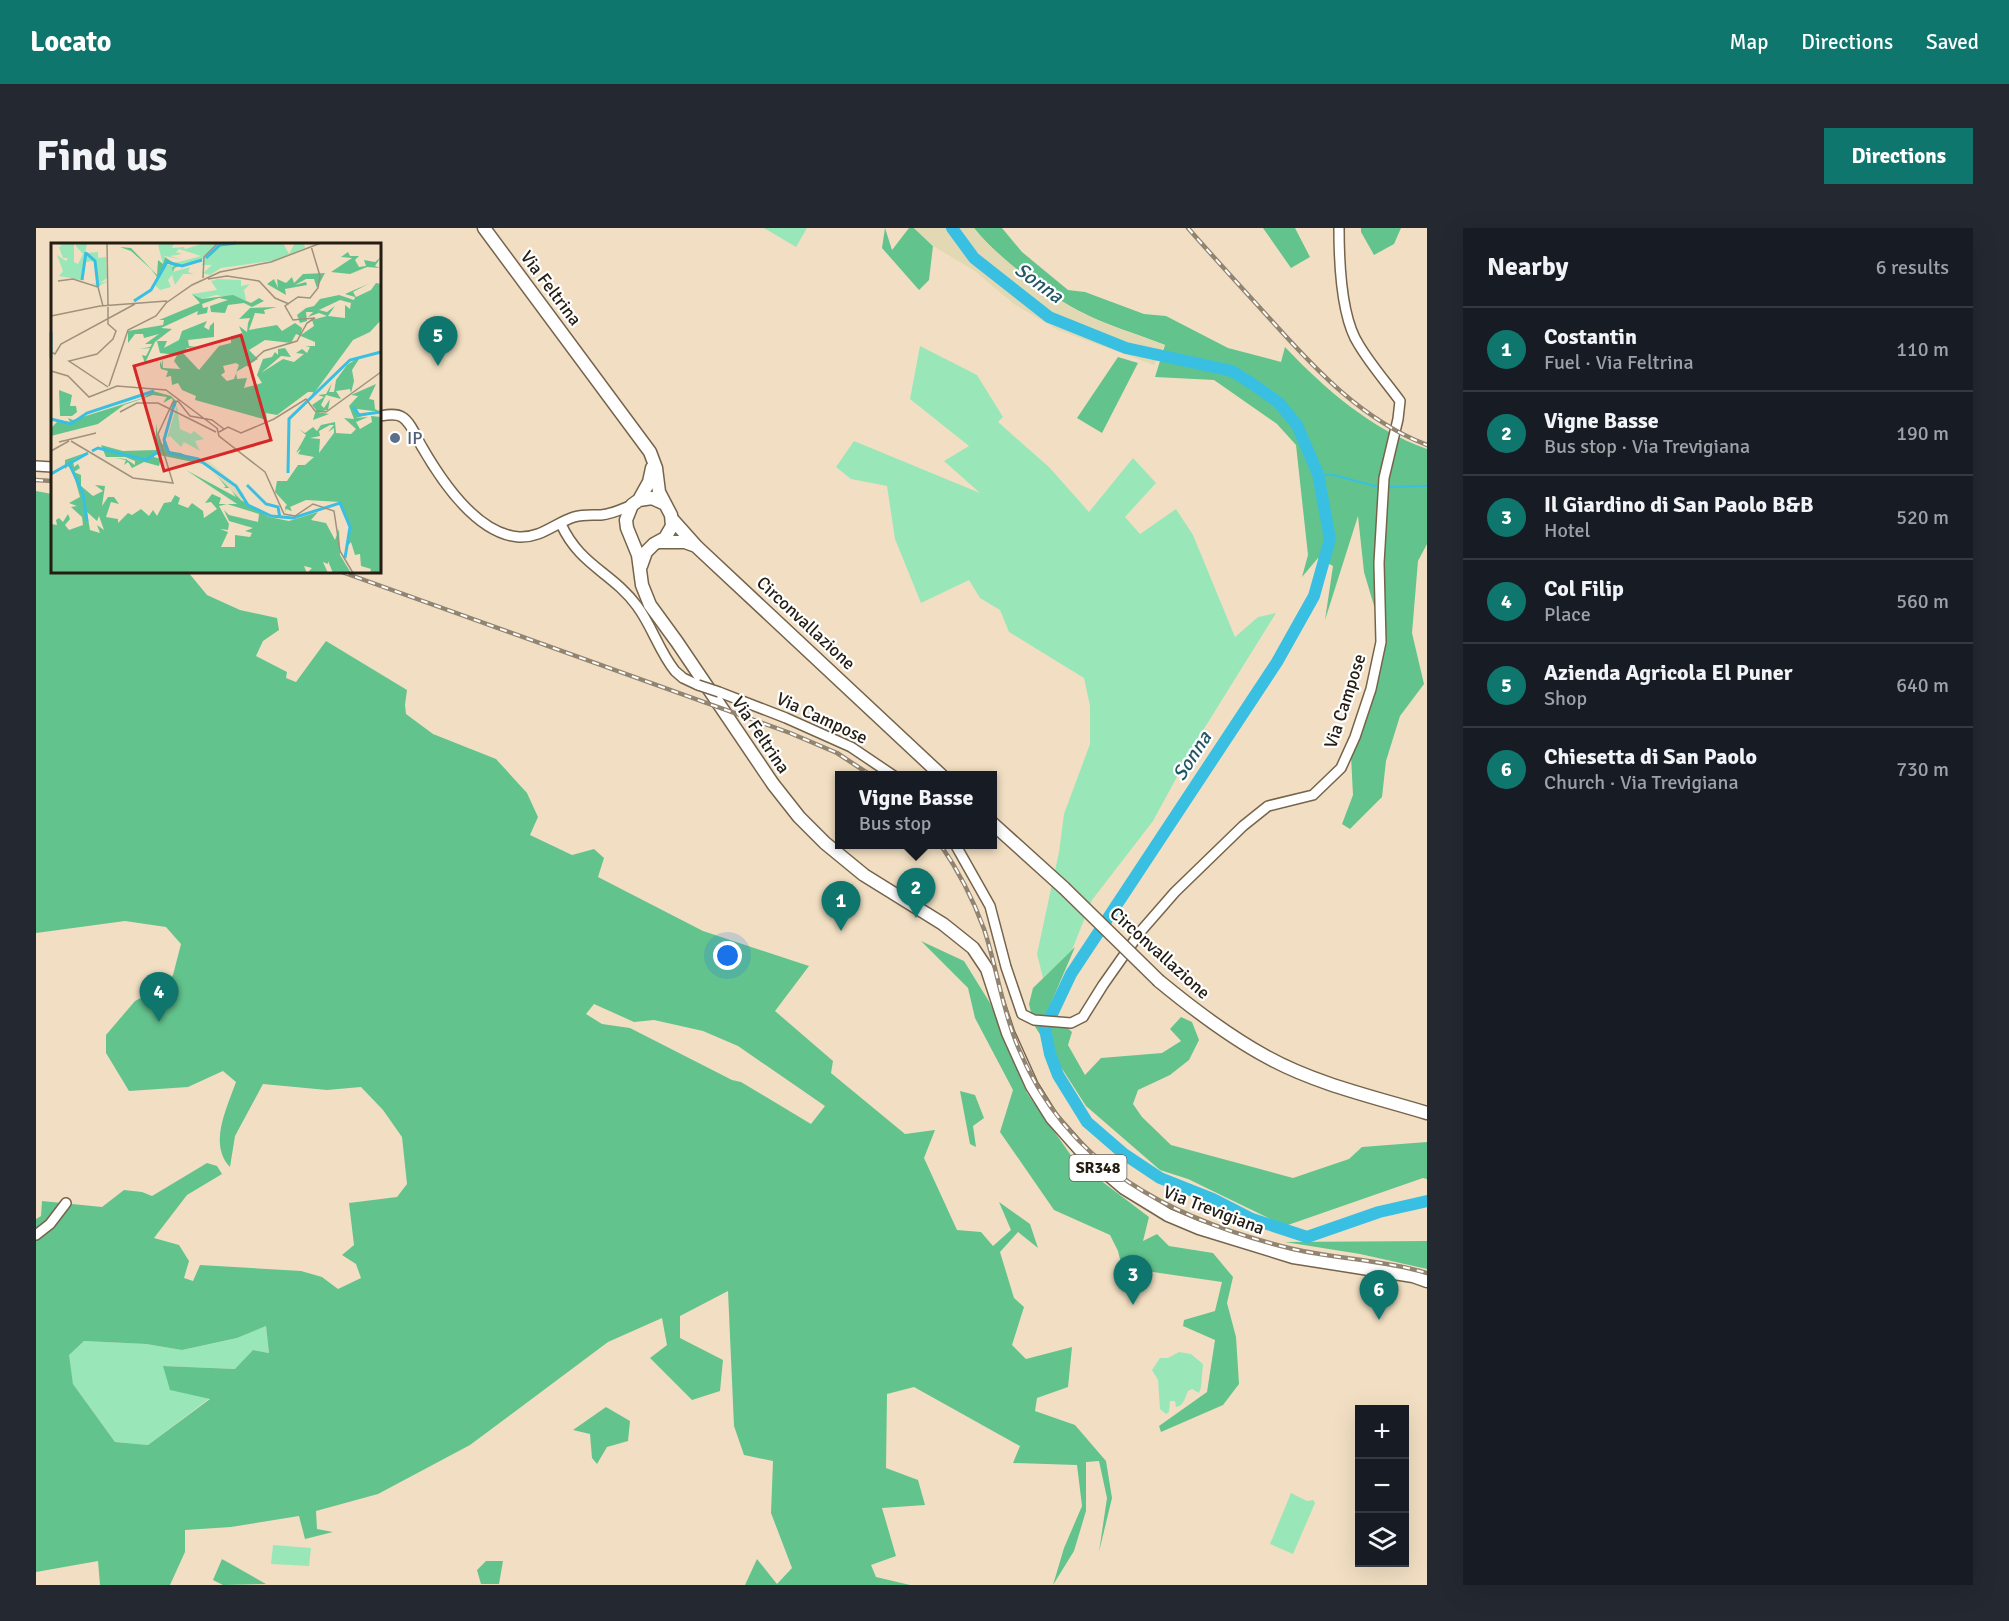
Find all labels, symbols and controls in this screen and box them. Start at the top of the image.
text: Locato [30,25,111,59]
text: Map [1730,29,1768,55]
text: Directions [1801,29,1893,55]
text: Saved [1926,29,1979,55]
button: Directions [1824,128,1973,184]
text: Find us [36,131,167,182]
inset map [51,243,381,573]
street label: Via Feltrina [516,246,586,330]
text: Nearby [1487,251,1568,283]
text: 6 results [1876,255,1949,280]
water label: Sonna [1010,257,1069,309]
pin: 5 [418,316,458,366]
text: Costantin [1544,323,1637,350]
text: 1 [1501,337,1512,362]
text: 110 m [1896,337,1949,362]
text: Fuel · Via Feltrina [1544,350,1694,375]
text: Vigne Basse [1544,407,1659,434]
text: 2 [1501,421,1512,446]
text: 190 m [1896,421,1949,446]
place label: IP [407,427,423,449]
marker: IP [388,431,402,445]
text: Bus stop · Via Trevigiana [1544,434,1750,459]
text: Il Giardino di San Paolo B&B [1544,491,1813,518]
text: 3 [1501,505,1512,530]
text: 520 m [1896,505,1949,530]
text: Hotel [1544,518,1590,543]
street label: Circonvallazione [752,572,860,674]
text: Col Filip [1544,575,1624,602]
text: 4 [1501,589,1512,614]
text: 560 m [1896,589,1949,614]
text: Place [1544,602,1591,627]
street label: Via Campose [1319,651,1371,751]
text: Azienda Agricola El Puner [1544,659,1792,686]
text: 5 [1501,673,1512,698]
text: 640 m [1896,673,1949,698]
text: Shop [1544,686,1587,711]
street label: Via Campose [773,687,871,749]
street label: Via Feltrina [727,692,795,778]
water label: Sonna [1167,726,1218,785]
text: Chiesetta di San Paolo [1544,743,1757,770]
text: 6 [1501,757,1512,782]
text: 730 m [1896,757,1949,782]
text: Church · Via Trevigiana [1544,770,1739,795]
popup [835,771,997,849]
text: Vigne Basse [859,784,973,811]
text: Bus stop [859,811,931,836]
pin: 2 [896,868,936,918]
pin: 1 [822,882,860,931]
street label: Circonvallazione [1105,902,1215,1004]
your location [713,941,742,970]
pin: 4 [140,972,178,1022]
road number: SR348 [1070,1155,1126,1181]
street label: Via Trevigiana [1160,1181,1268,1239]
pin: 3 [1114,1256,1152,1305]
pin: 6 [1360,1270,1398,1320]
map controls [1355,1405,1409,1567]
button: + [1355,1405,1409,1459]
button: − [1355,1459,1409,1513]
button: layers [1355,1513,1409,1567]

